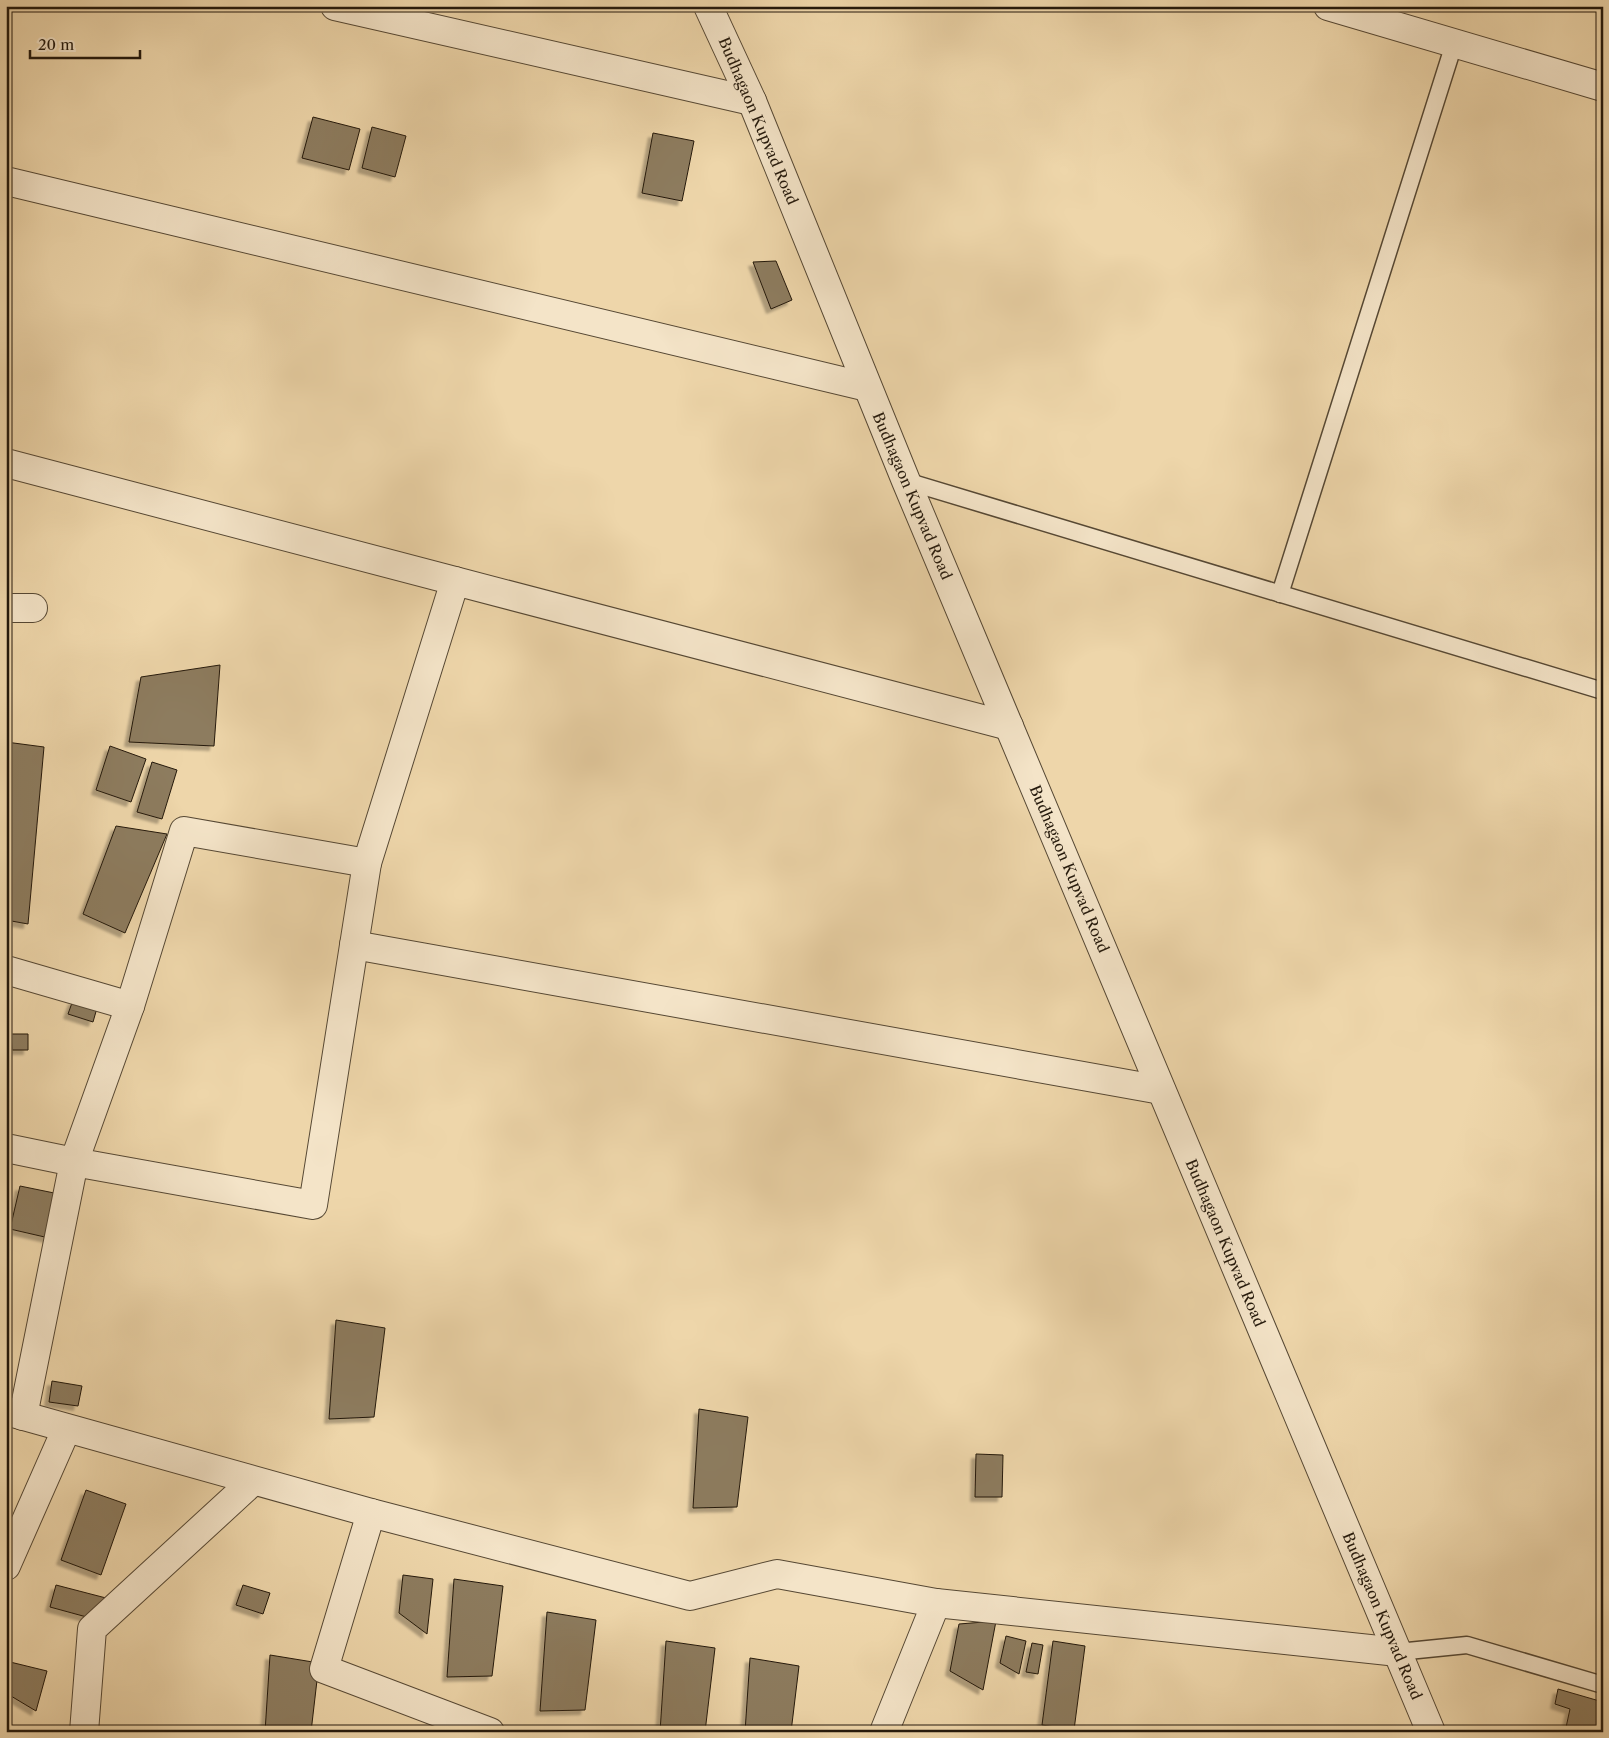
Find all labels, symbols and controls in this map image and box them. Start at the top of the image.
scale bar [30,28,140,60]
street label: Budhagaon Kupvad Road [715,34,802,207]
text: 20 m [38,35,74,54]
street label: Budhagaon Kupvad Road [869,409,956,582]
street label: Budhagaon Kupvad Road [1026,782,1113,955]
street label: Budhagaon Kupvad Road [1182,1156,1269,1329]
street label: Budhagaon Kupvad Road [1339,1529,1426,1702]

